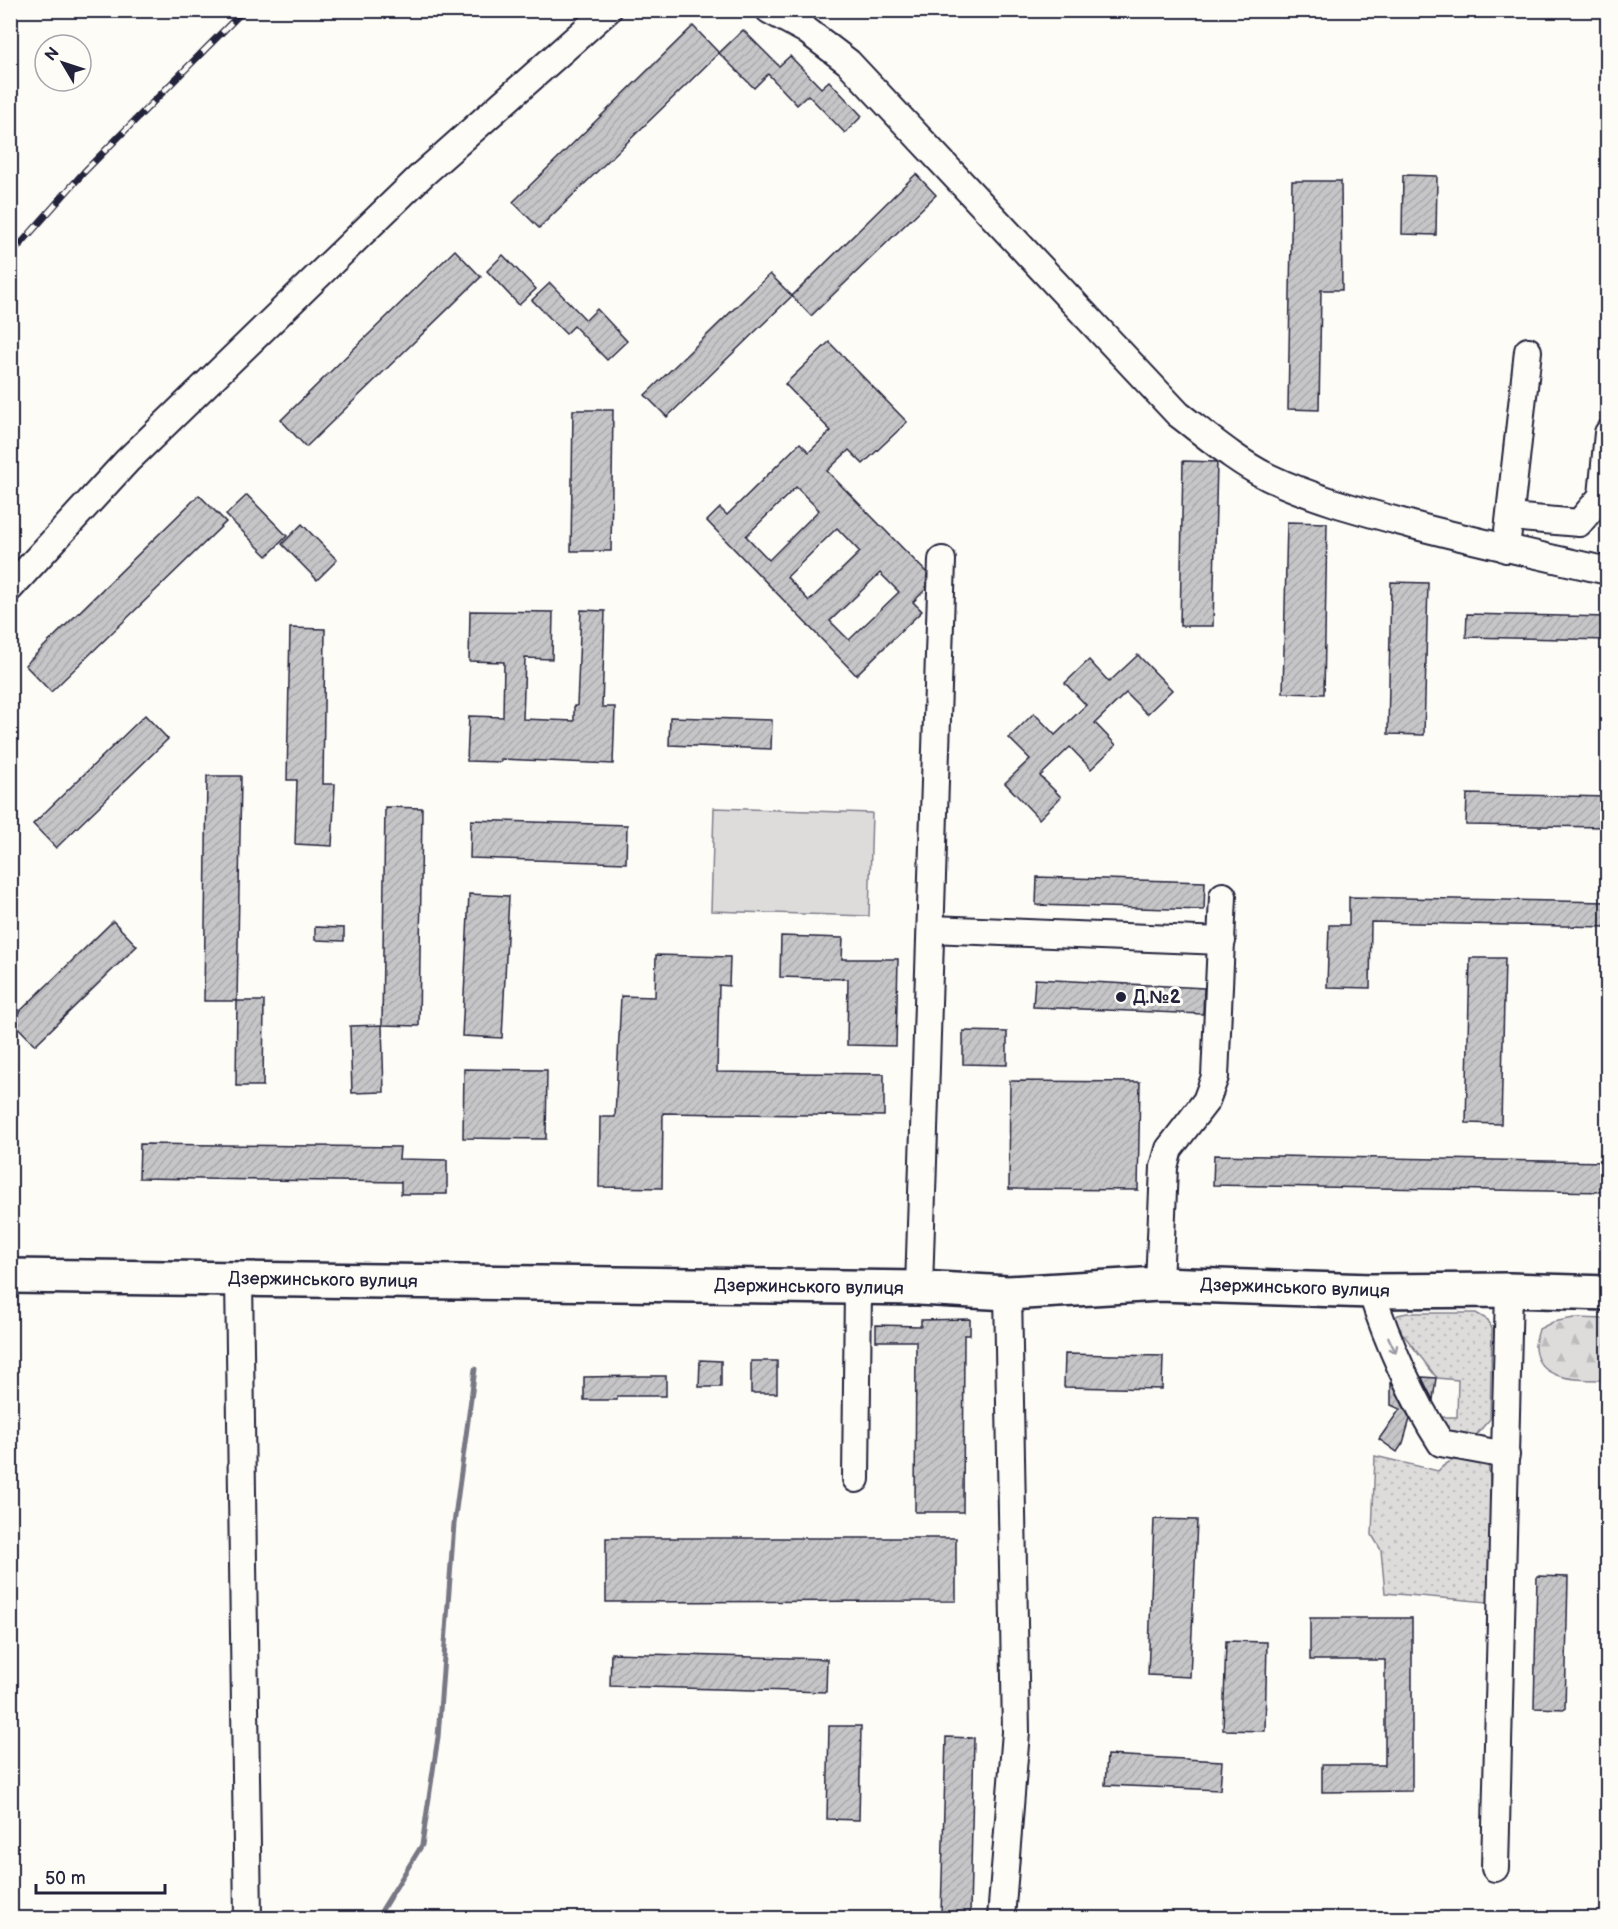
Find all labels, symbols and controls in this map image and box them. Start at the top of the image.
north arrow [33,33,93,93]
text: N [41,44,64,65]
place label: Д.№2 [1133,987,1181,1008]
marker: Д.№2 [1114,990,1128,1004]
street label: Дзержинського вулиця [228,1268,418,1292]
street label: Дзержинського вулиця [1200,1274,1390,1302]
street label: Дзержинського вулиця [714,1275,904,1299]
one-way arrow [1386,1336,1398,1354]
scale bar [36,1857,165,1895]
text: 50 m [45,1868,86,1889]

